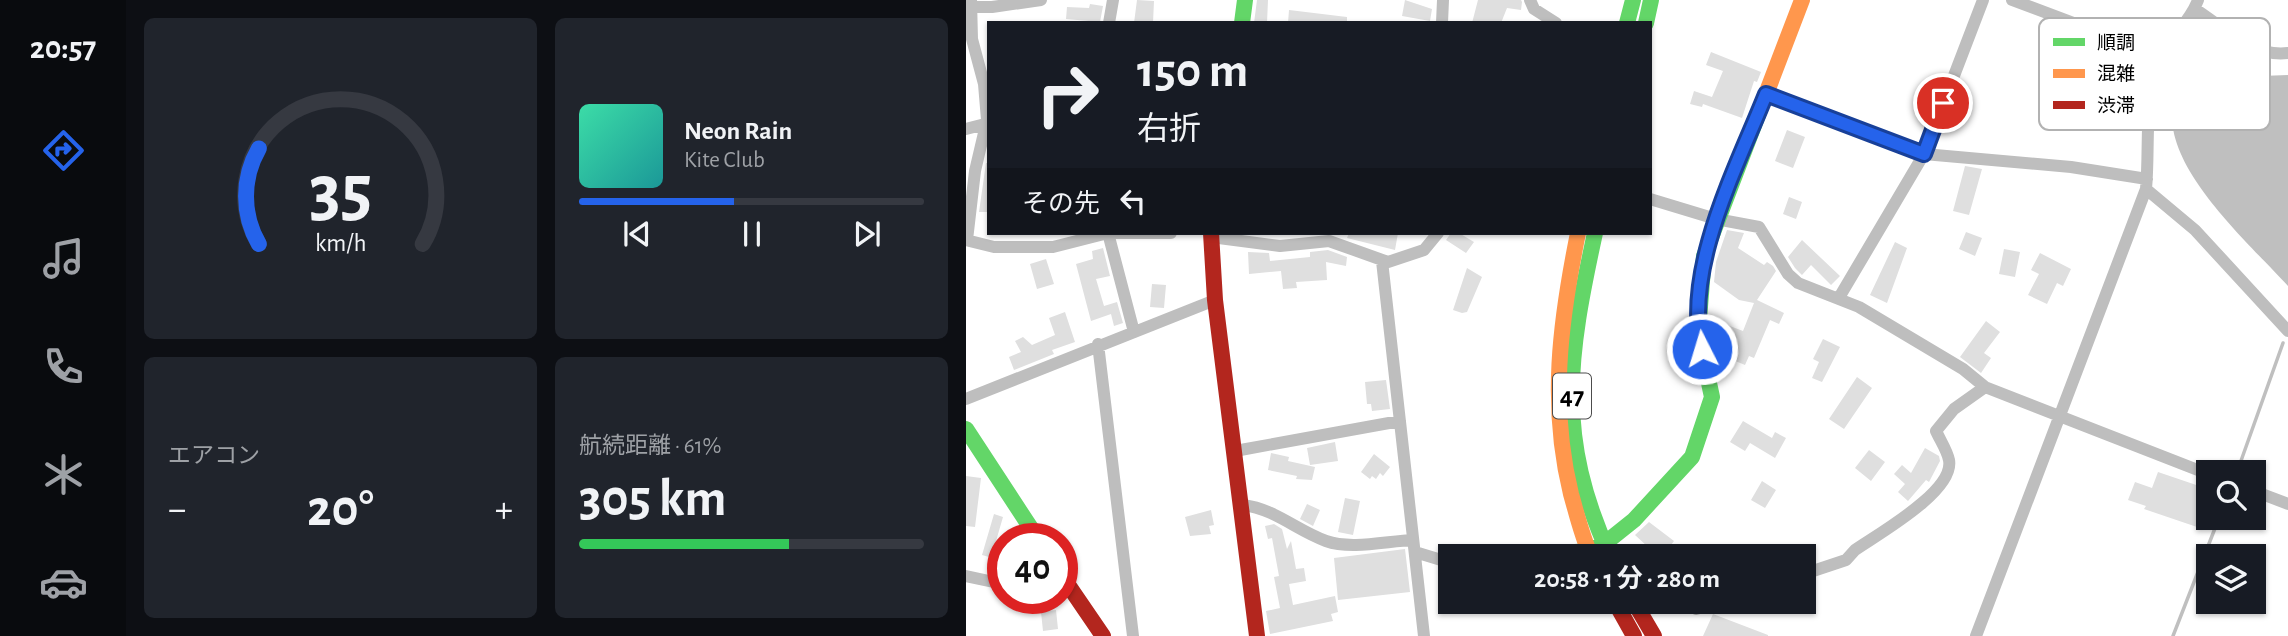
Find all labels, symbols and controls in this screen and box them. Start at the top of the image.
legend [2039,18,2270,130]
text: 20:57 [30,32,96,64]
text: 順調 [2097,33,2135,53]
text: 150 m [1137,47,1248,96]
icon: right [1022,49,1113,140]
text: 混雑 [2097,63,2135,84]
pin [1913,73,1973,133]
icon: arrive [1924,84,1962,122]
text: 渋滞 [2097,95,2135,116]
text: 右折 [1137,113,1201,145]
text: Neon Rain [684,118,792,144]
icon: directions [39,126,88,175]
text: Kite Club [684,149,765,172]
text: 35 [309,157,372,230]
icon: left [1114,182,1152,220]
text: その先 [1022,191,1100,217]
icon: previous [618,215,656,253]
icon: pause [733,215,771,253]
icon: next [848,215,886,253]
text: km/h [315,231,366,256]
icon: music [39,234,88,283]
position arrow [1665,312,1739,386]
icon: phone [39,342,88,391]
road number: 47 [1553,374,1591,418]
text: 航続距離 · 61% [579,435,722,458]
text: エアコン [168,445,260,468]
icon: climate [39,450,88,499]
map controls [2196,460,2266,614]
button: search [2196,460,2266,530]
text: 305 km [579,473,727,525]
text: 20° [307,483,374,535]
text: − [168,491,186,529]
text: + [495,491,513,529]
speed limit sign: 40 [987,523,1078,614]
button: layers [2196,544,2266,614]
icon: car [39,558,88,607]
text: 20:58 · 1 分 · 280 m [1534,566,1720,592]

